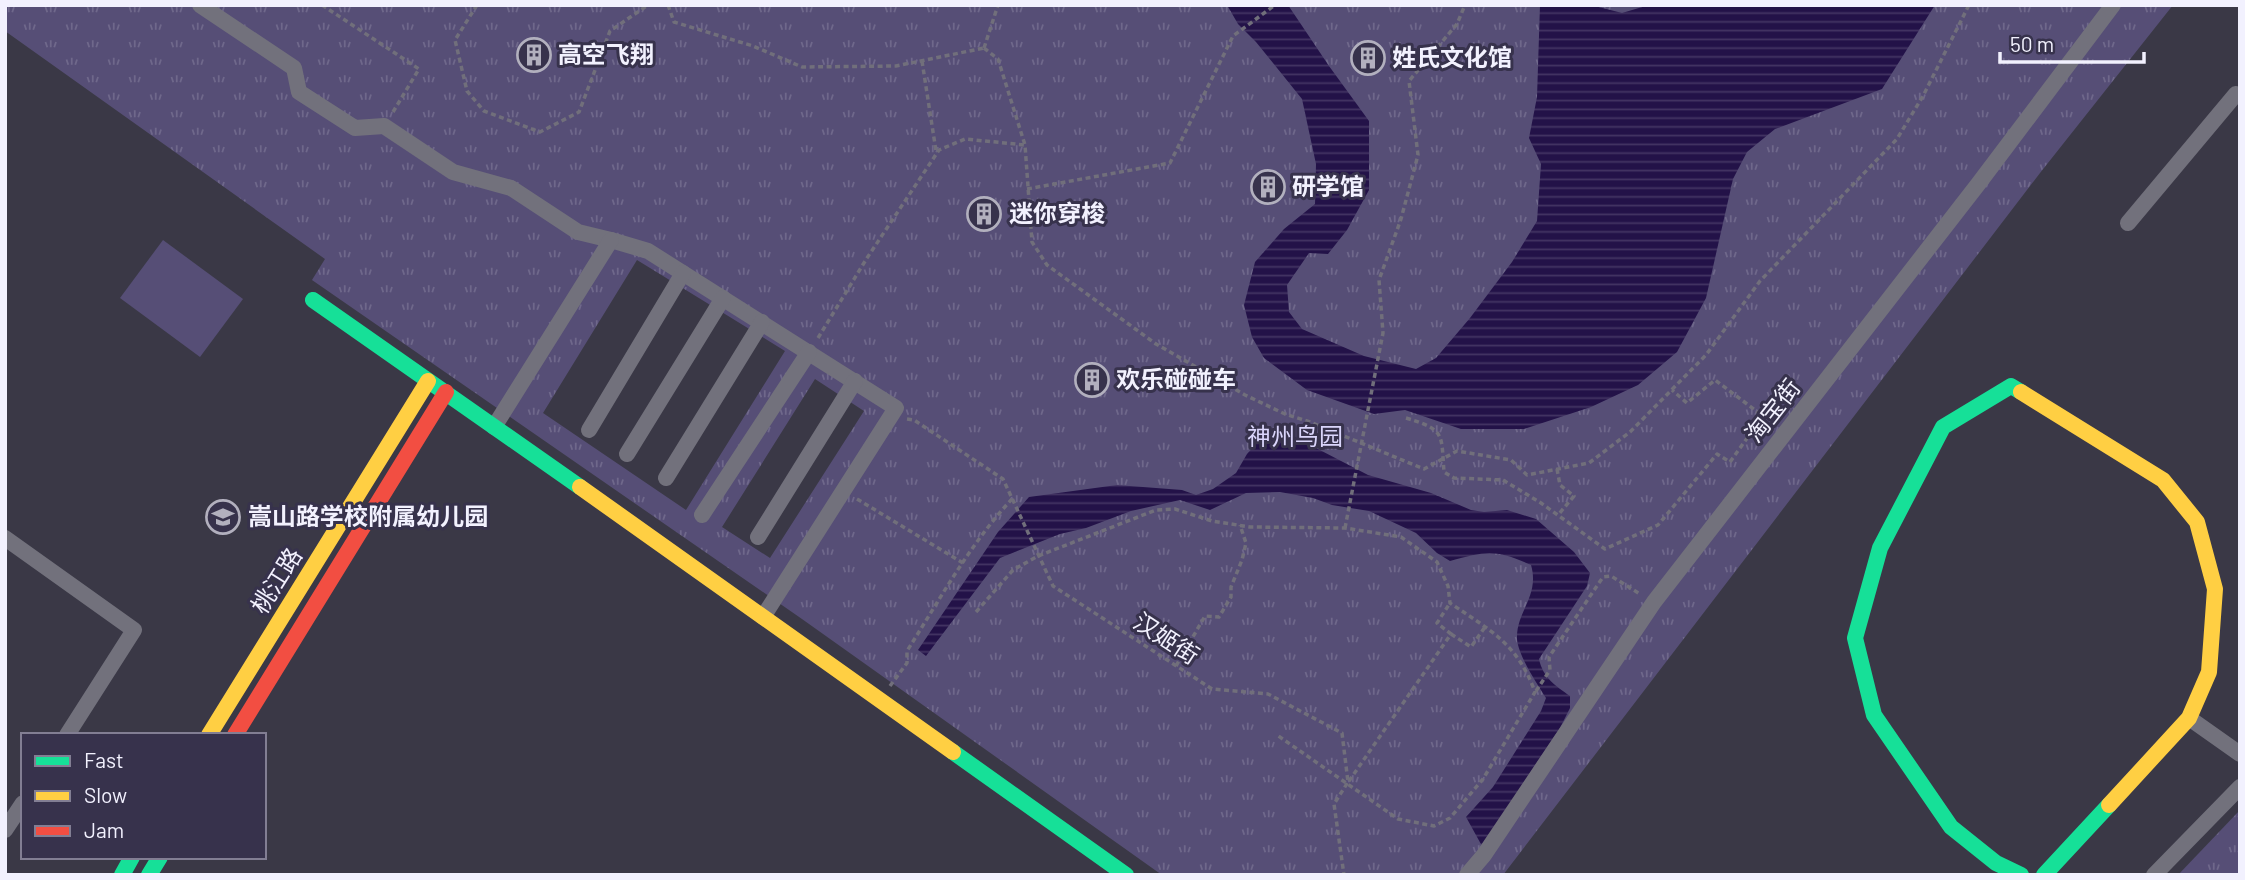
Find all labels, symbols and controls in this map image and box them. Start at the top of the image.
scale bar [2000,21,2144,65]
text: 50 m [2010,31,2054,56]
building icon: 高空飞翔 [515,36,553,74]
place label: 高空飞翔 [558,39,654,68]
building icon: 姓氏文化馆 [1349,39,1387,77]
place label: 姓氏文化馆 [1392,42,1512,71]
building icon: 研学馆 [1249,168,1287,206]
place label: 研学馆 [1292,171,1364,200]
building icon: 迷你穿梭 [965,195,1003,233]
place label: 迷你穿梭 [1009,198,1105,227]
building icon: 欢乐碰碰车 [1073,361,1111,399]
place label: 欢乐碰碰车 [1116,364,1236,393]
street label: 淘宝街 [1738,373,1805,447]
park label: 神州鸟园 [1247,421,1343,450]
school or university icon: 嵩山路学校附属幼儿园 [204,498,242,536]
place label: 嵩山路学校附属幼儿园 [248,501,488,530]
street label: 桃江路 [244,542,307,618]
street label: 汉姬街 [1129,606,1205,670]
legend [21,733,266,859]
text: Fast [84,747,124,772]
text: Slow [84,782,127,807]
text: Jam [84,817,124,842]

